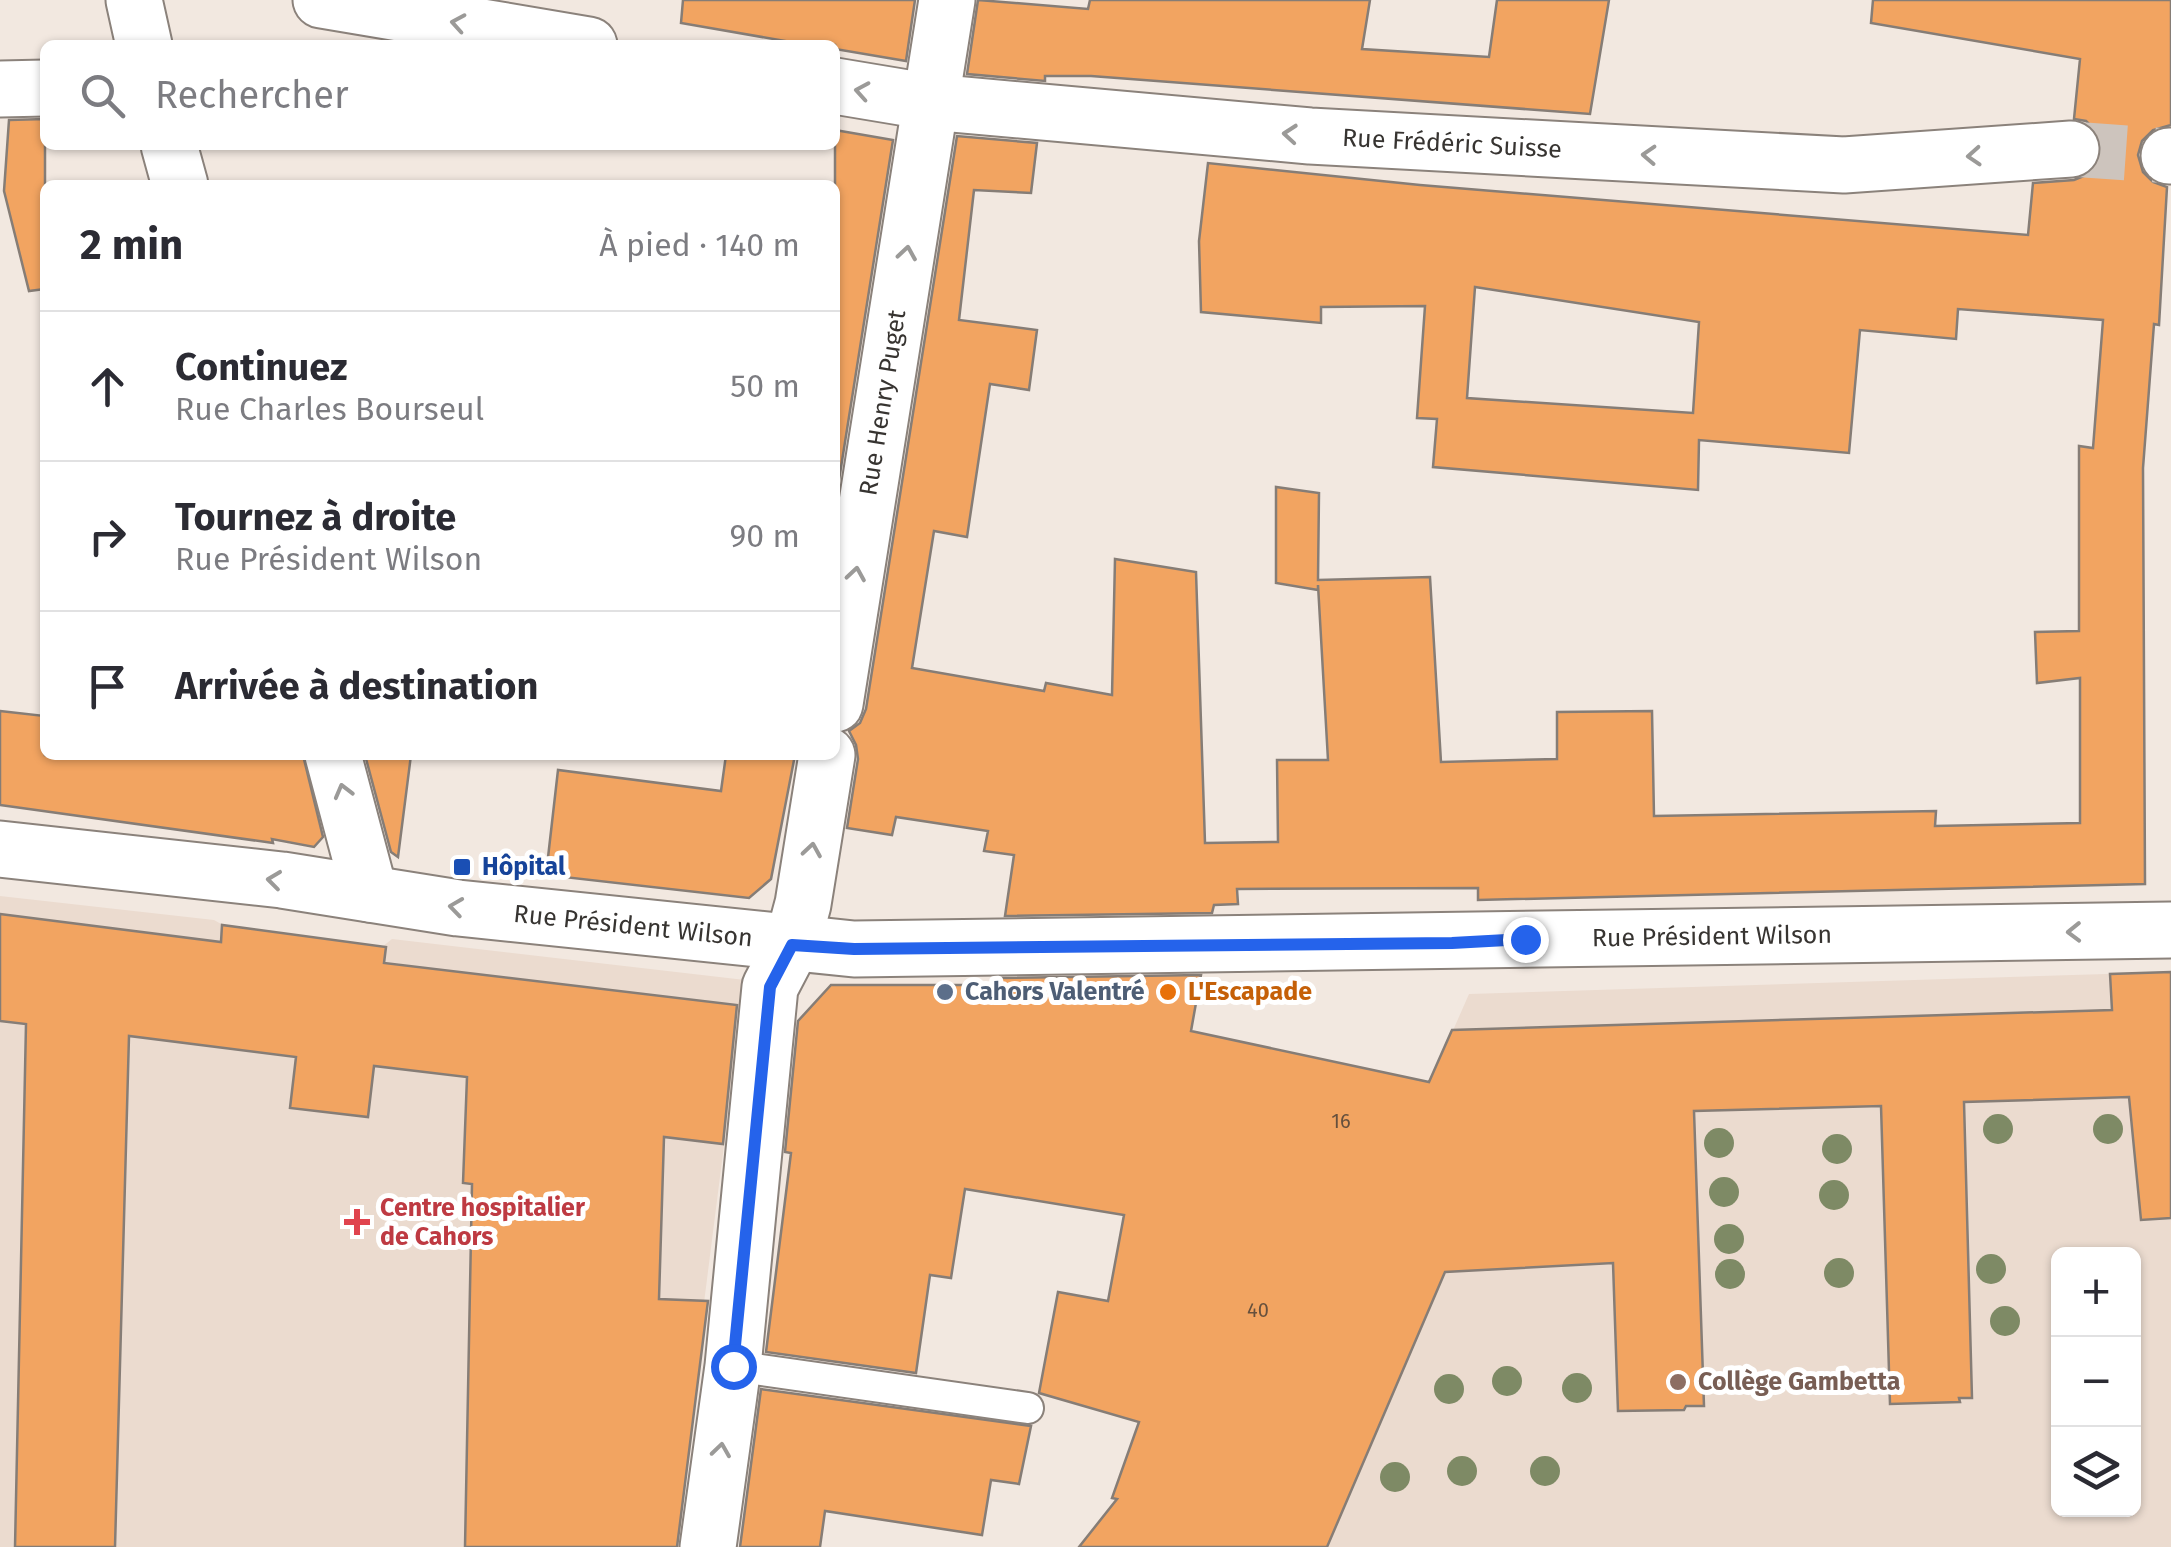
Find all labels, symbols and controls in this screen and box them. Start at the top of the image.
one-way arrow [450,13,466,34]
search box [40,40,840,150]
icon: search [75,68,130,123]
text: Rechercher [155,72,349,118]
one-way arrow [854,81,870,102]
street label: Rue Frédéric Suisse [1341,123,1563,165]
one-way arrow [1281,124,1297,146]
one-way arrow [1641,145,1657,166]
one-way arrow [1965,145,1981,166]
text: 2 min [80,220,183,270]
text: À pied · 140 m [599,226,800,264]
one-way arrow [896,244,917,261]
street label: Rue Henry Puget [853,307,913,498]
text: Continuez [175,344,347,390]
icon: ahead [80,359,135,414]
text: 50 m [730,367,800,405]
text: Rue Charles Bourseul [175,390,484,428]
text: Tournez à droite [175,494,456,540]
icon: right [80,509,135,564]
text: 90 m [729,517,800,555]
text: Rue Président Wilson [175,540,482,578]
one-way arrow [845,565,866,582]
icon: arrive [80,659,135,714]
text: Arrivée à destination [175,663,538,709]
one-way arrow [333,782,354,800]
one-way arrow [801,842,822,859]
place label: Hôpital [482,852,566,882]
marker: Hôpital [451,856,473,878]
one-way arrow [265,870,281,891]
one-way arrow [448,897,464,918]
street label: Rue Président Wilson [512,899,754,953]
route end [1503,917,1549,963]
street label: Rue Président Wilson [1592,920,1832,953]
one-way arrow [2065,921,2080,943]
place label: Cahors Valentré [965,977,1145,1007]
place label: L'Escapade [1188,977,1312,1007]
marker: Cahors Valentré [934,981,956,1003]
marker: L'Escapade [1157,981,1179,1003]
house number: 16 [1331,1109,1351,1133]
place label: Centre hospitalier de Cahors [380,1193,586,1252]
marker: Centre hospitalier de Cahors [344,1209,370,1235]
map controls [2051,1247,2141,1517]
button: + [2051,1247,2141,1337]
house number: 40 [1247,1298,1269,1322]
button: − [2051,1337,2141,1427]
route start [711,1344,757,1390]
place label: Collège Gambetta [1698,1367,1900,1397]
marker: Collège Gambetta [1667,1371,1689,1393]
button: layers [2051,1427,2141,1517]
one-way arrow [710,1442,731,1459]

